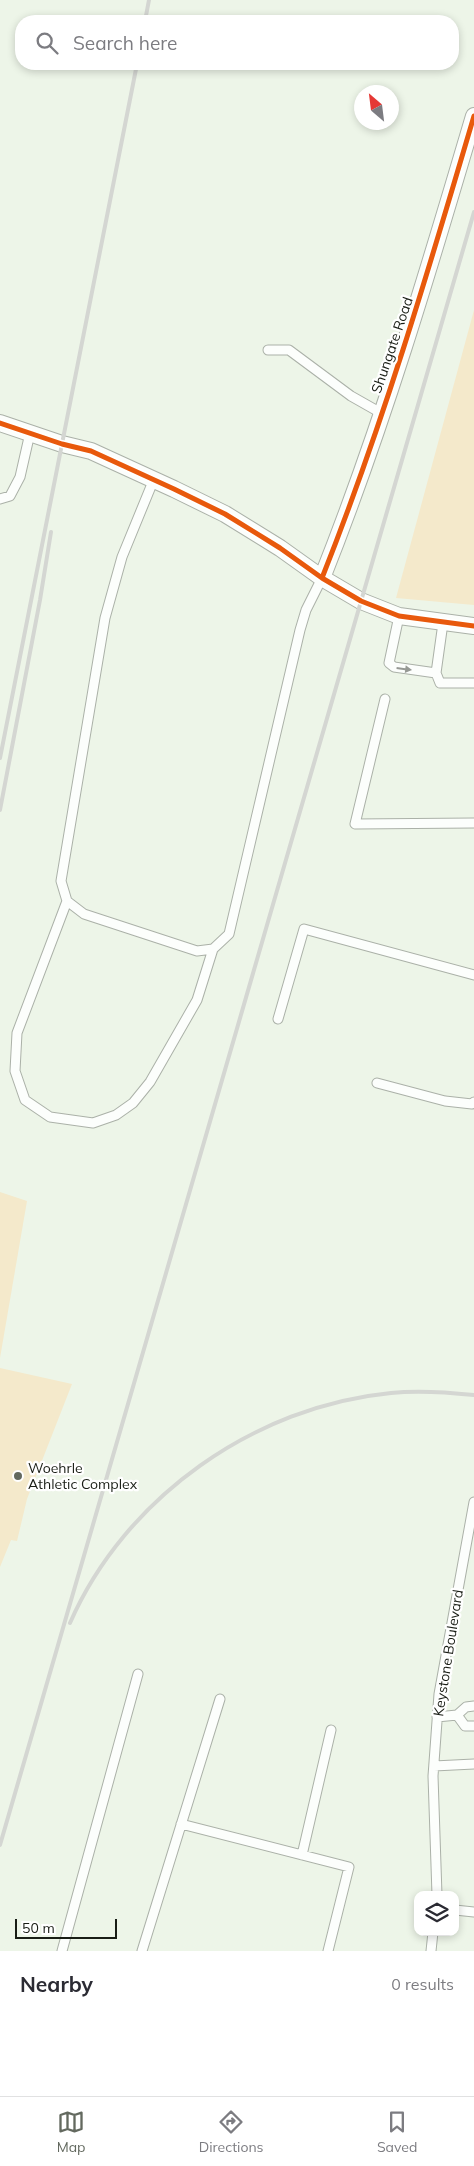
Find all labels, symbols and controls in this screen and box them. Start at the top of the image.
search box [15,15,459,70]
icon: search [33,29,61,57]
text: Search here [73,31,177,55]
north arrow [354,85,399,130]
street label: Shungate Road [367,295,417,395]
one-way arrow [397,665,413,673]
place label: Woehrle Athletic Complex [28,1459,138,1493]
marker: Woehrle Athletic Complex [12,1470,24,1482]
street label: Keystone Boulevard [429,1588,467,1718]
map controls [414,1891,459,1936]
button: layers [414,1891,459,1936]
scale bar [15,1916,118,1939]
text: 50 m [22,1919,55,1937]
text: Nearby [20,1971,93,1997]
text: 0 results [391,1974,454,1994]
tab: Map [57,2108,85,2156]
tab: Directions [199,2108,264,2156]
tab: Saved [377,2108,417,2156]

